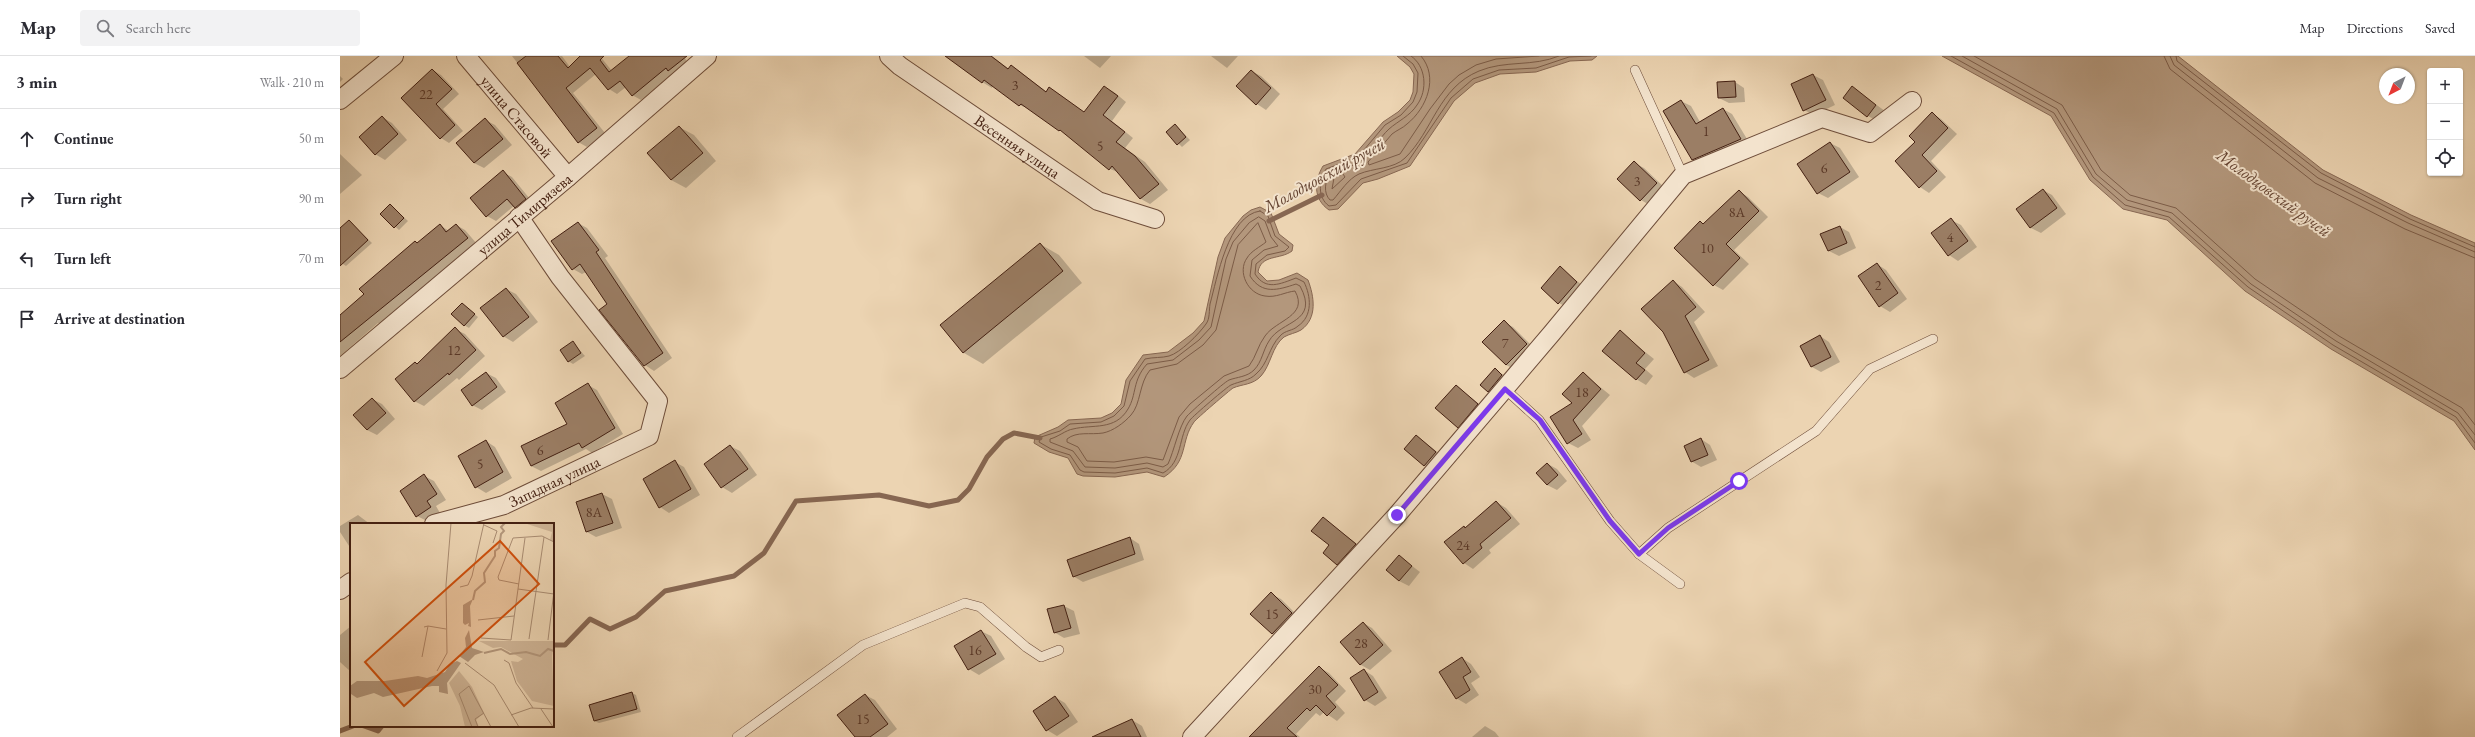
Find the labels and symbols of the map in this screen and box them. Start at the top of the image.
north arrow [2379,68,2415,104]
street label: улица Стасовой [476,71,558,163]
house number: 3 [1012,76,1019,94]
house number: 22 [419,85,433,103]
street label: Весенняя улица [970,109,1065,183]
house number: 1 [1703,122,1709,140]
water label: Молодцовский ручей [1258,132,1389,218]
house number: 5 [1097,137,1103,155]
water label: Молодцовский ручей [2212,144,2336,242]
house number: 6 [1821,159,1828,177]
street label: улица Тимирязева [473,168,576,260]
house number: 3 [1634,172,1641,190]
house number: 8А [1729,203,1746,221]
house number: 4 [1947,228,1954,246]
house number: 10 [1700,239,1714,257]
house number: 2 [1875,276,1882,294]
house number: 7 [1502,334,1509,352]
house number: 12 [447,341,461,359]
house number: 18 [1575,383,1589,401]
house number: 6 [537,441,544,459]
street label: Западная улица [505,450,604,512]
house number: 5 [477,455,483,473]
route start [1730,472,1748,490]
house number: 8А [586,503,603,521]
route end [1388,506,1406,524]
inset map [350,523,554,727]
house number: 24 [1456,536,1470,554]
house number: 15 [1265,605,1279,623]
house number: 28 [1354,634,1368,652]
house number: 16 [968,641,982,659]
house number: 30 [1308,680,1322,698]
house number: 15 [856,710,870,728]

